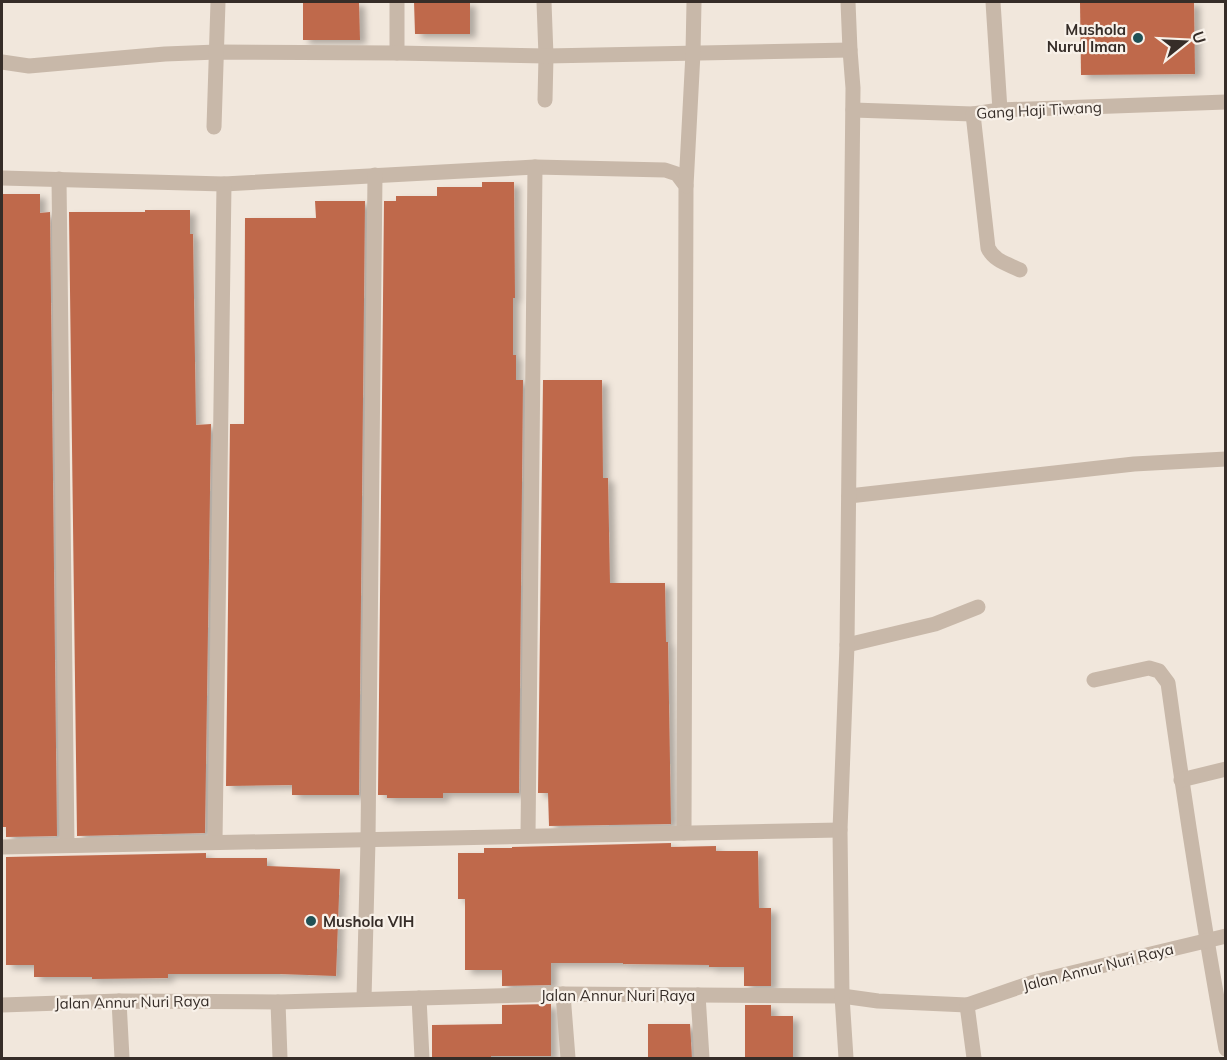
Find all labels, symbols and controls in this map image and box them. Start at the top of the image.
north arrow [1155,12,1215,72]
place label: Mushola Nurul Iman [1047,20,1126,56]
text: U [1188,29,1211,46]
marker: Mushola Nurul Iman [1131,31,1145,45]
street label: Gang Haji Tiwang [976,97,1102,123]
place label: Mushola VIH [323,912,414,931]
marker: Mushola VIH [304,914,318,928]
street label: Jalan Annur Nuri Raya [1021,939,1175,995]
street label: Jalan Annur Nuri Raya [541,986,695,1005]
street label: Jalan Annur Nuri Raya [54,991,210,1013]

